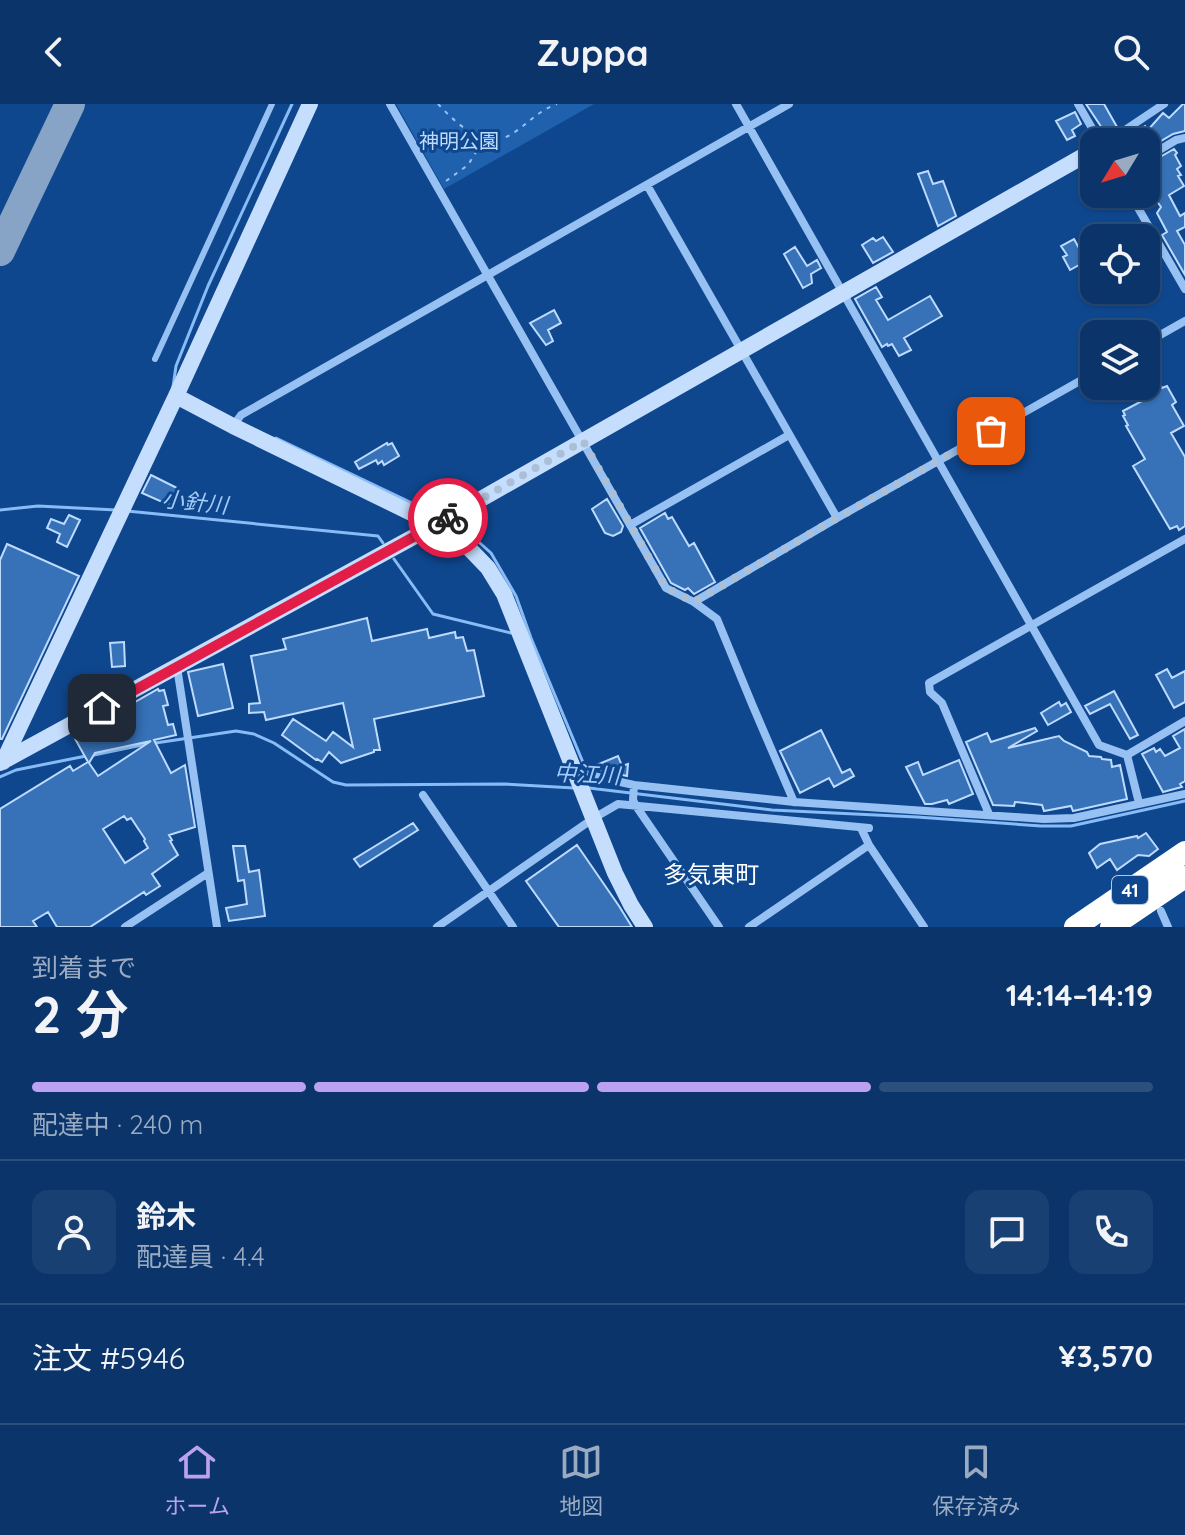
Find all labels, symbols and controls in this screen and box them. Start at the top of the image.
icon: back [32,30,76,74]
text: Zuppa [536,30,649,75]
icon: search [1109,30,1153,74]
park label: 神明公園 [419,128,499,153]
north arrow [1080,128,1160,208]
map controls [1080,128,1160,400]
button: locate [1080,224,1160,304]
button: layers [1080,320,1160,400]
pin [957,397,1025,465]
icon: bag [969,409,1013,453]
courier [408,478,488,558]
water label: 小針川 [161,485,231,520]
icon: bike [426,496,470,540]
pin [68,674,136,742]
icon: home [80,686,124,730]
water label: 中江川 [553,758,623,790]
district label: 多気東町 [663,859,759,889]
road number: 41 [1112,876,1148,904]
text: 到着まで [32,951,136,984]
text: 14:14–14:19 [1006,976,1153,1014]
text: 2 分 [32,981,128,1046]
text: 配達中 · 240 m [32,1108,203,1141]
button: person [32,1190,116,1274]
button: chat [965,1190,1049,1274]
button: phone [1069,1190,1153,1274]
text: 鈴木 [136,1197,196,1235]
text: 配達員 · 4.4 [136,1240,265,1273]
text: ¥3,570 [1059,1337,1153,1375]
text: 注文 #5946 [32,1339,185,1377]
tab: ホーム [165,1440,230,1520]
tab: 地図 [559,1440,603,1520]
tab: 保存済み [932,1440,1020,1520]

